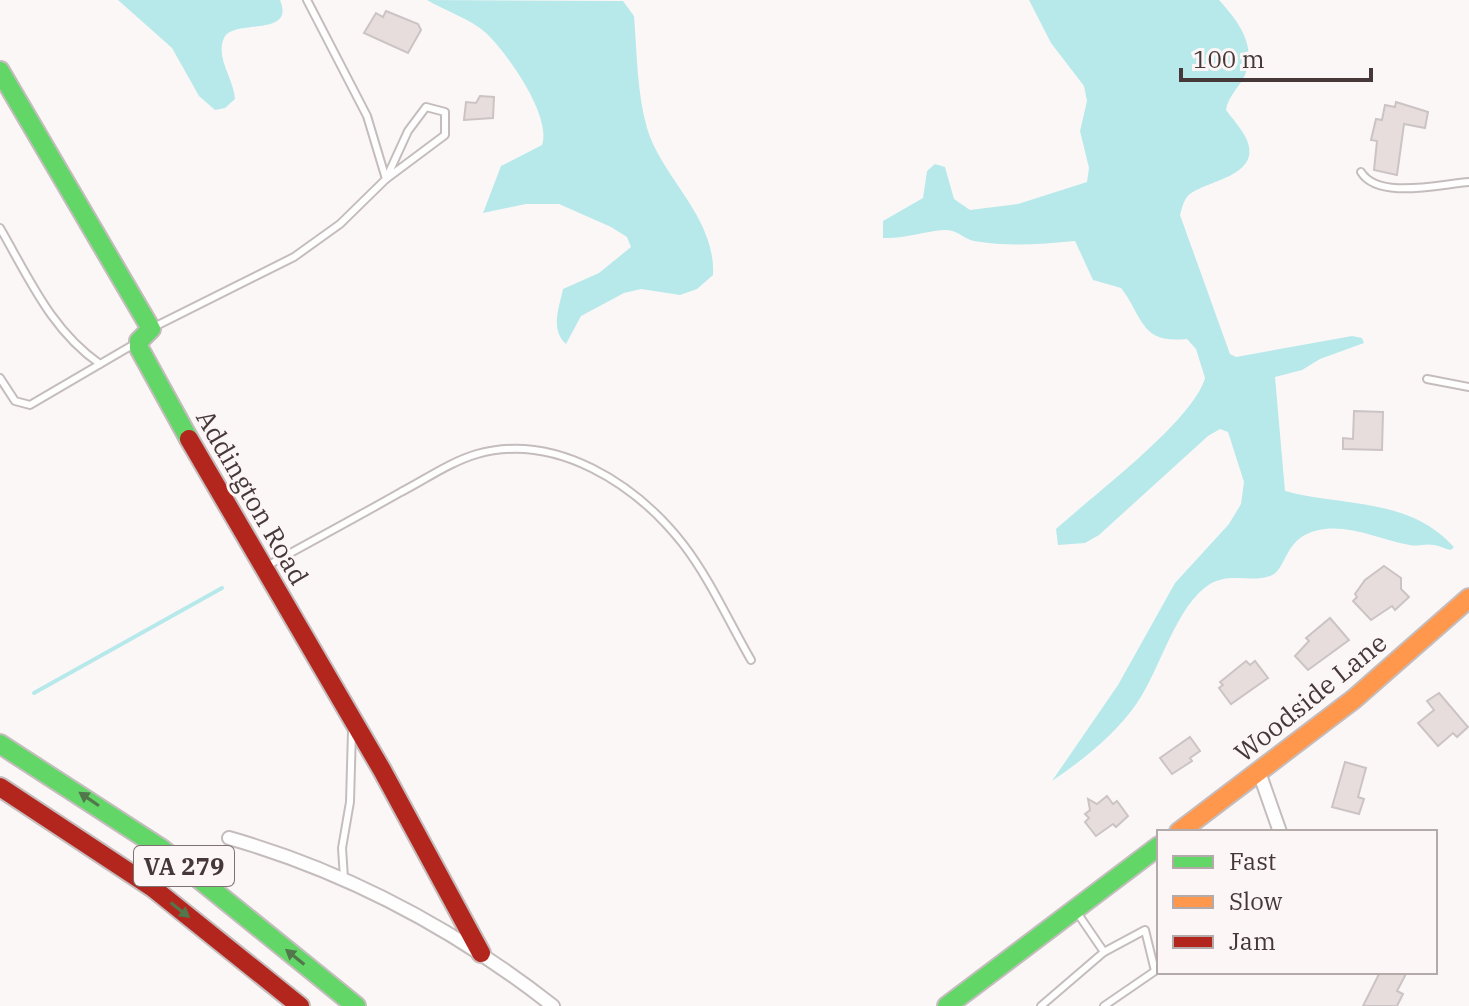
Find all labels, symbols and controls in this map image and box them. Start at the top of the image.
scale bar [1181,32,1371,82]
text: 100 m [1193,43,1265,75]
street label: Addington Road [189,403,317,591]
street label: Woodside Lane [1227,625,1393,769]
one-way arrow [78,792,99,807]
legend [1157,830,1437,974]
text: Fast [1229,845,1276,877]
road number: VA 279 [134,846,234,886]
text: Slow [1229,885,1283,917]
one-way arrow [170,901,190,917]
text: Jam [1229,925,1276,957]
one-way arrow [286,949,306,966]

